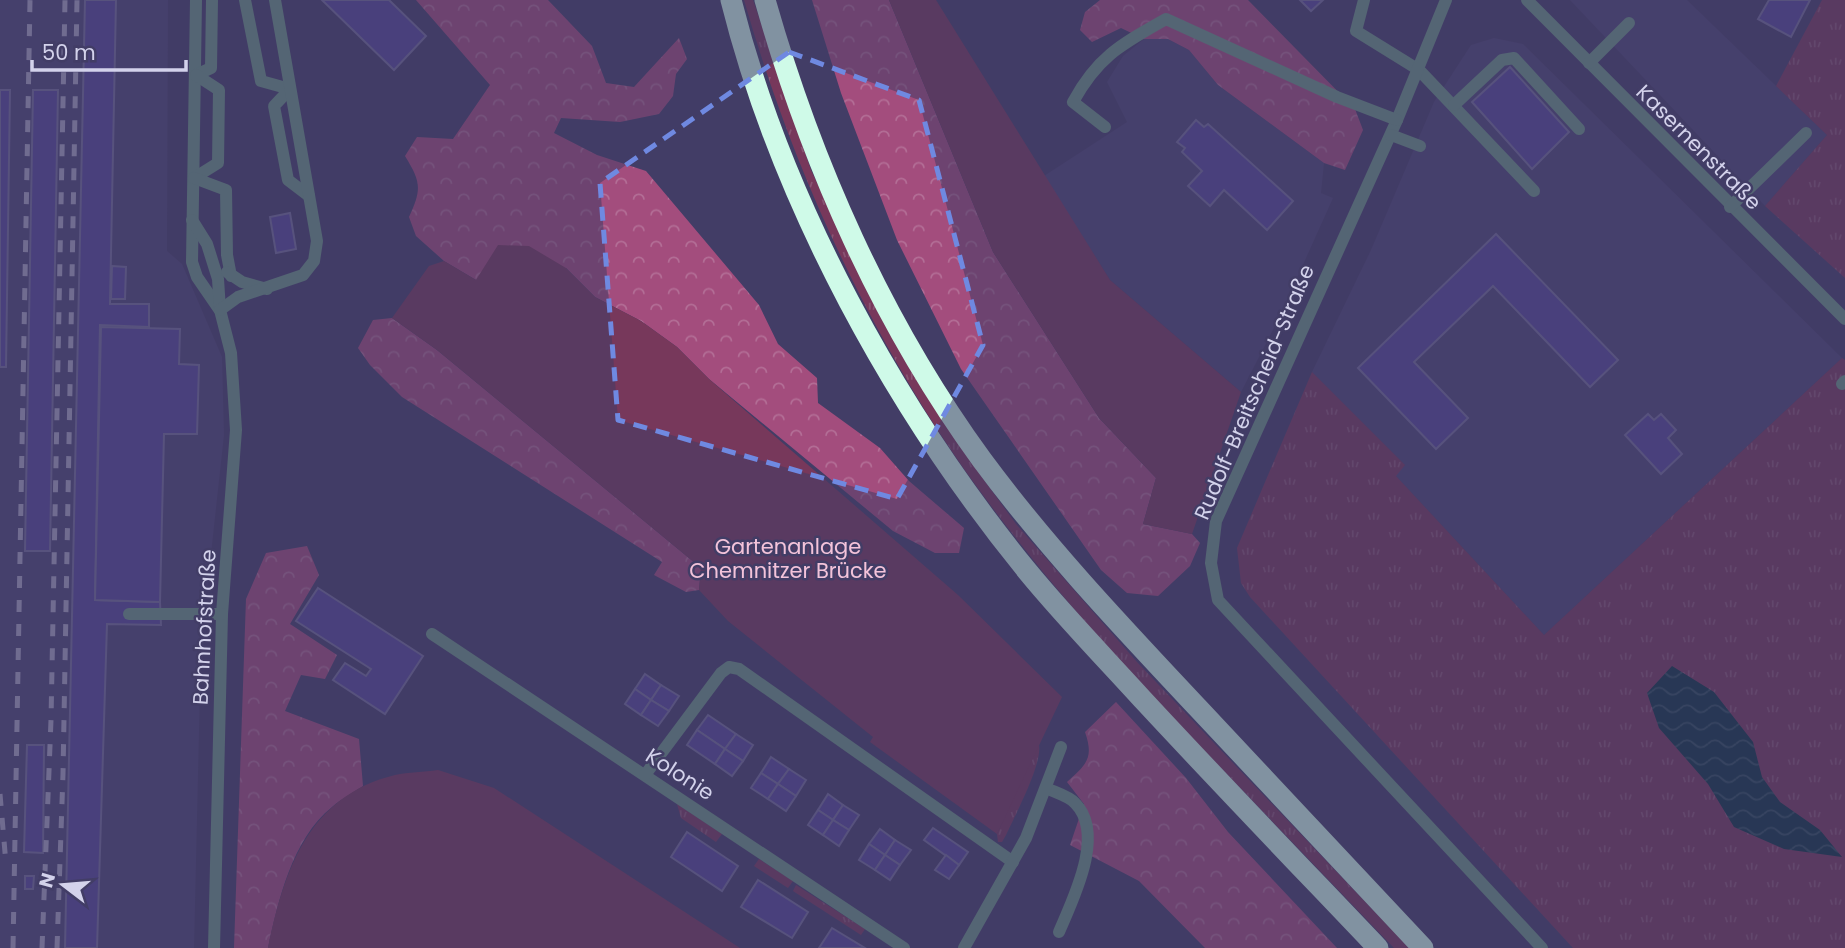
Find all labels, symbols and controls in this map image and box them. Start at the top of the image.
scale bar [32,28,186,72]
text: 50 m [42,38,96,67]
street label: Kasernenstraße [1630,78,1768,216]
street label: Rudolf-Breitscheid-Straße [1187,260,1321,524]
park label: Gartenanlage Chemnitzer Brücke [689,532,887,585]
street label: Bahnhofstraße [185,548,223,706]
street label: Kolonie [640,741,720,807]
north arrow [28,850,98,920]
text: N [32,870,62,891]

